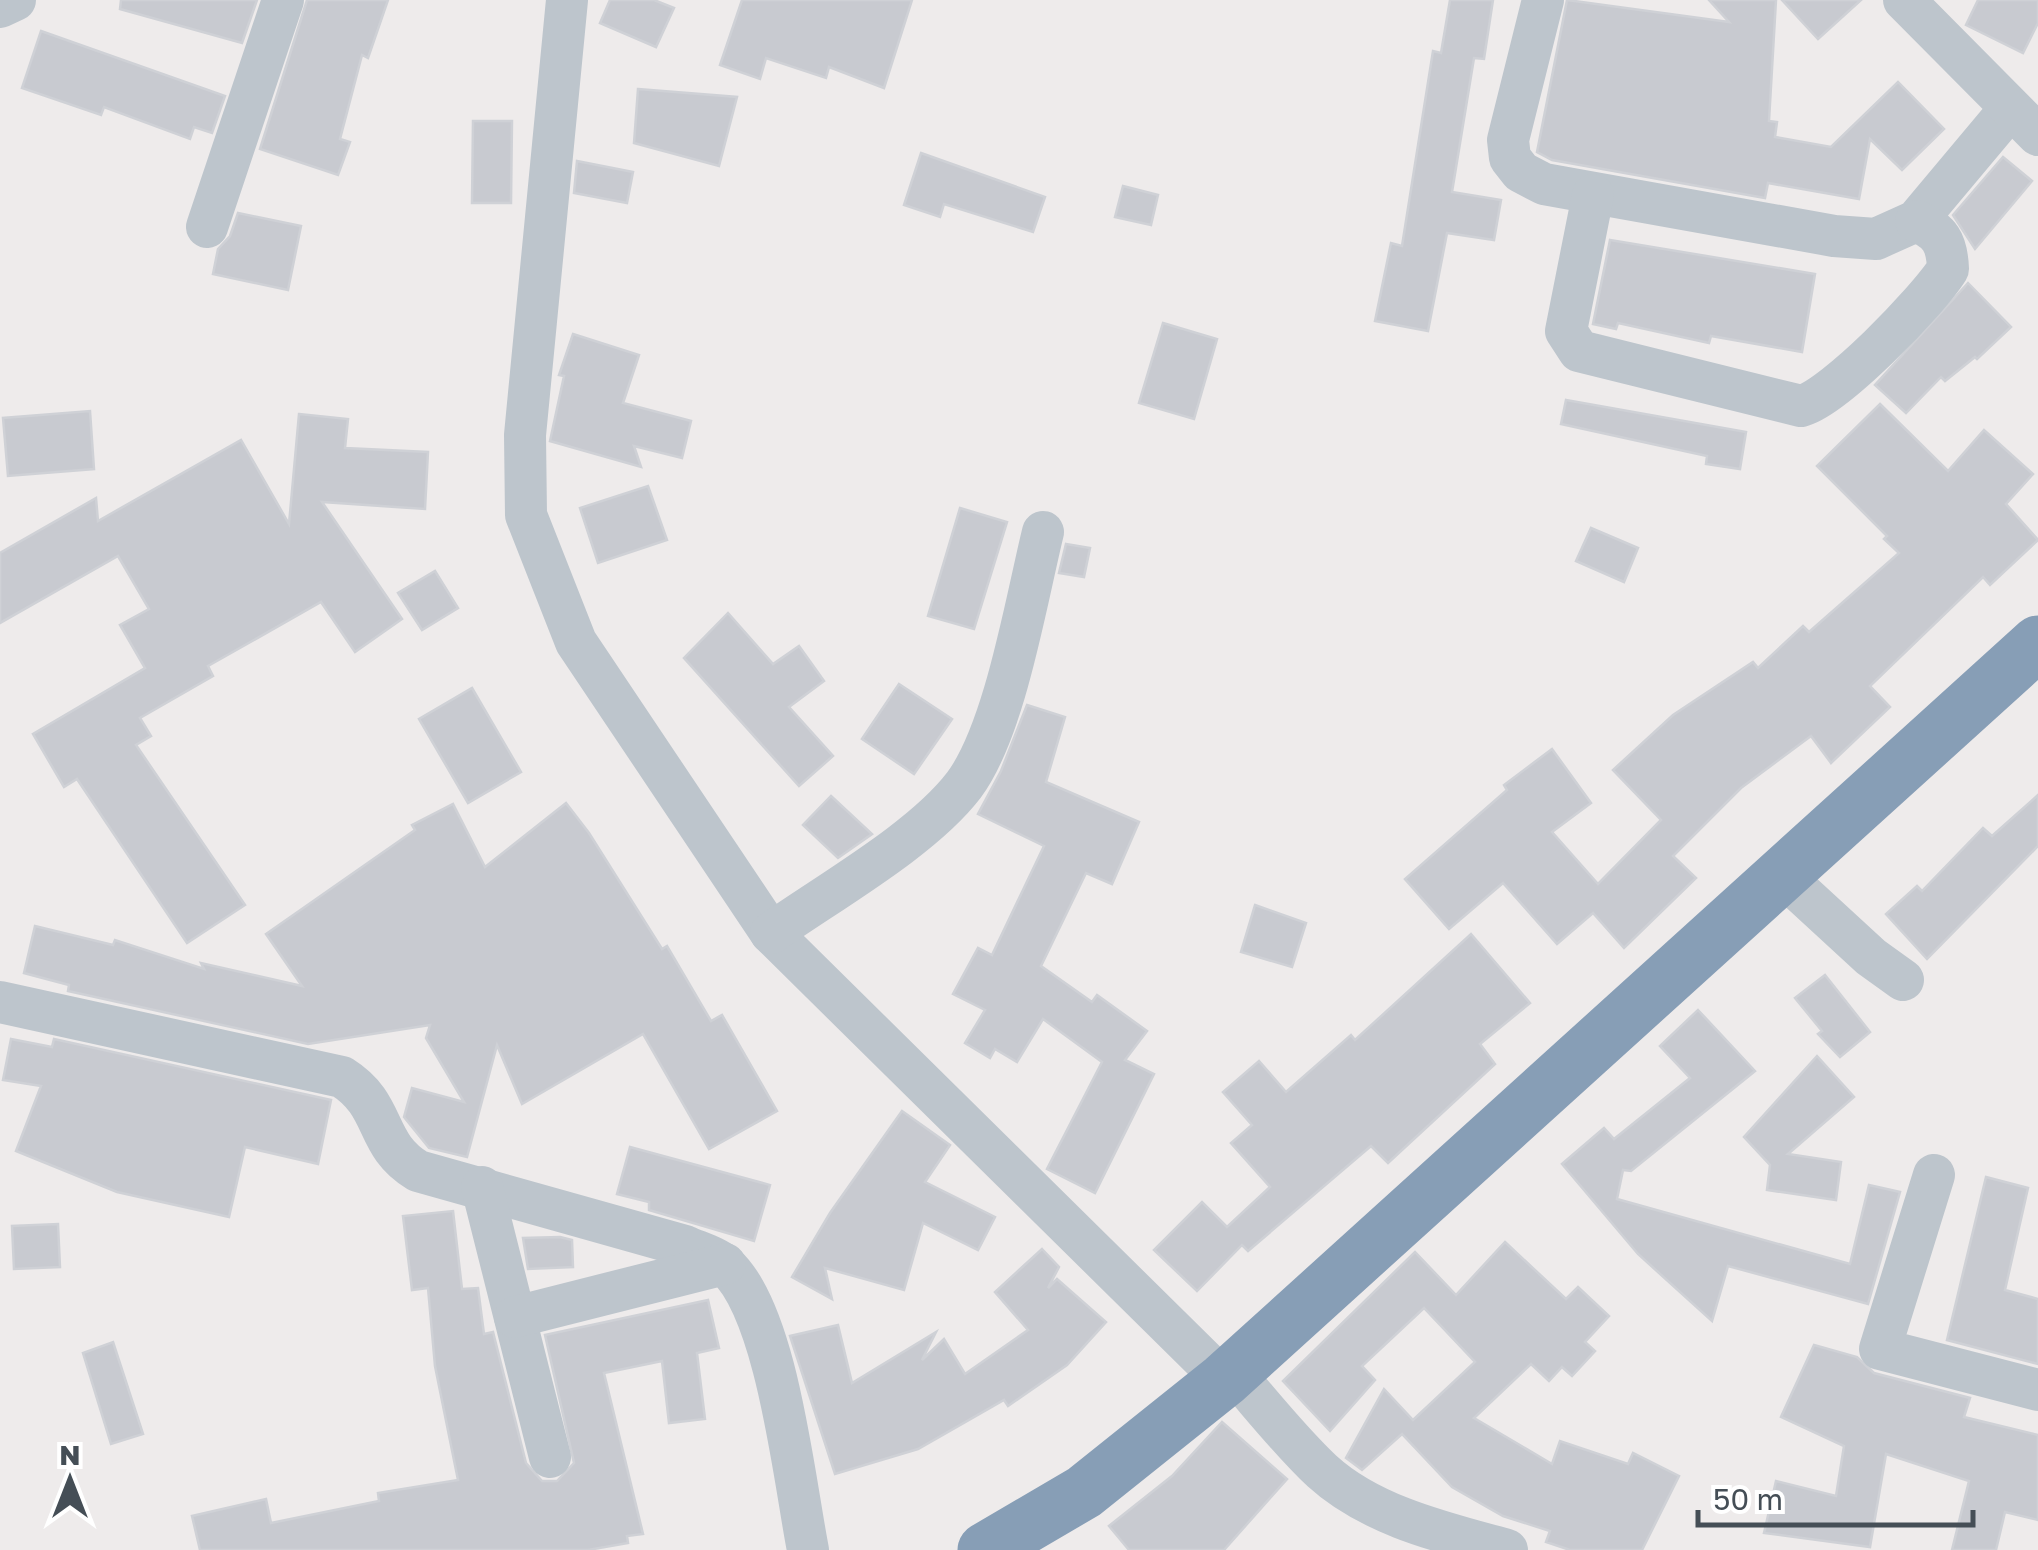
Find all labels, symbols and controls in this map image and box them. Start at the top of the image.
north arrow [20,1430,120,1530]
text: N [59,1438,81,1471]
scale bar [1698,1465,1973,1527]
text: 50 m [1713,1481,1783,1517]

